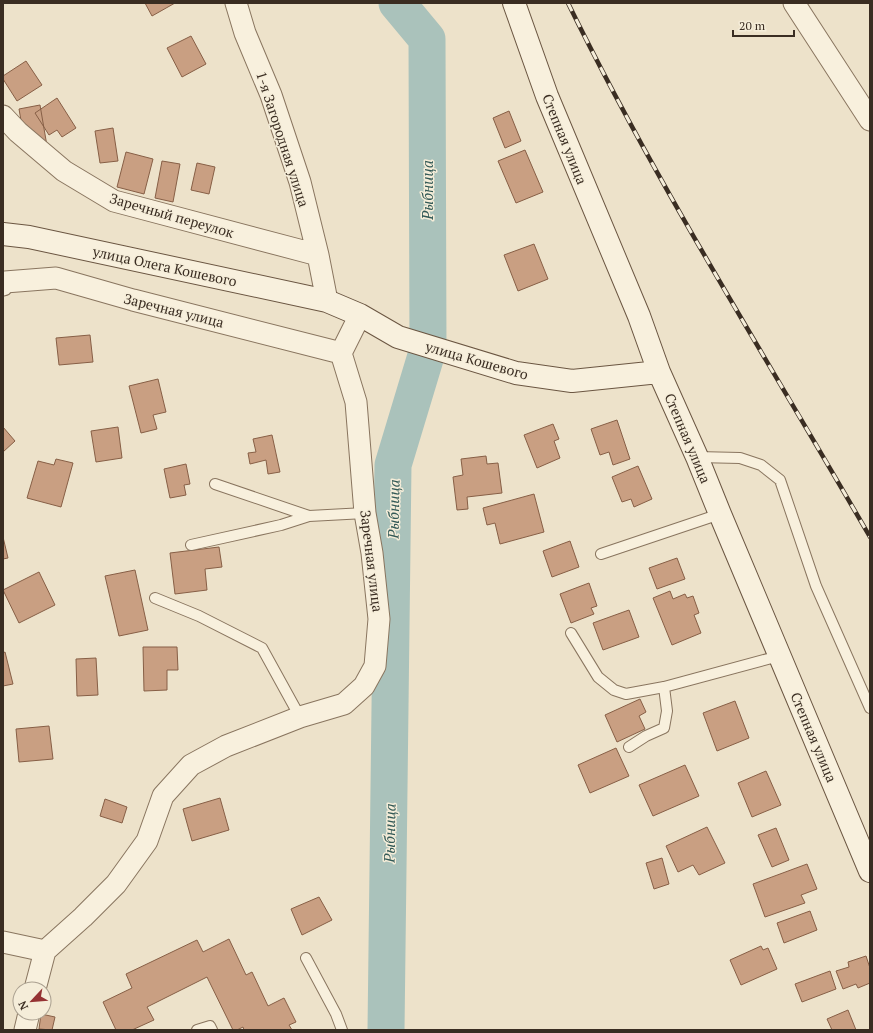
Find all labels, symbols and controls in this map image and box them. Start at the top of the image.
scale bar [733,12,794,38]
text: 20 m [739,18,766,33]
street label: 1-я Загородная улица [252,69,314,209]
street label: Степная улица [538,91,592,187]
water label: Рыбница [417,160,437,221]
street label: Заречный переулок [108,188,237,242]
street label: улица Олега Кошевого [90,241,239,291]
street label: Заречная улица [122,288,226,332]
street label: улица Кошевого [423,336,531,384]
street label: Степная улица [660,390,716,486]
water label: Рыбница [382,479,404,540]
street label: Заречная улица [356,509,388,613]
street label: Степная улица [786,689,842,785]
water label: Рыбница [378,803,400,864]
north arrow [12,981,52,1021]
text: N [15,998,31,1012]

